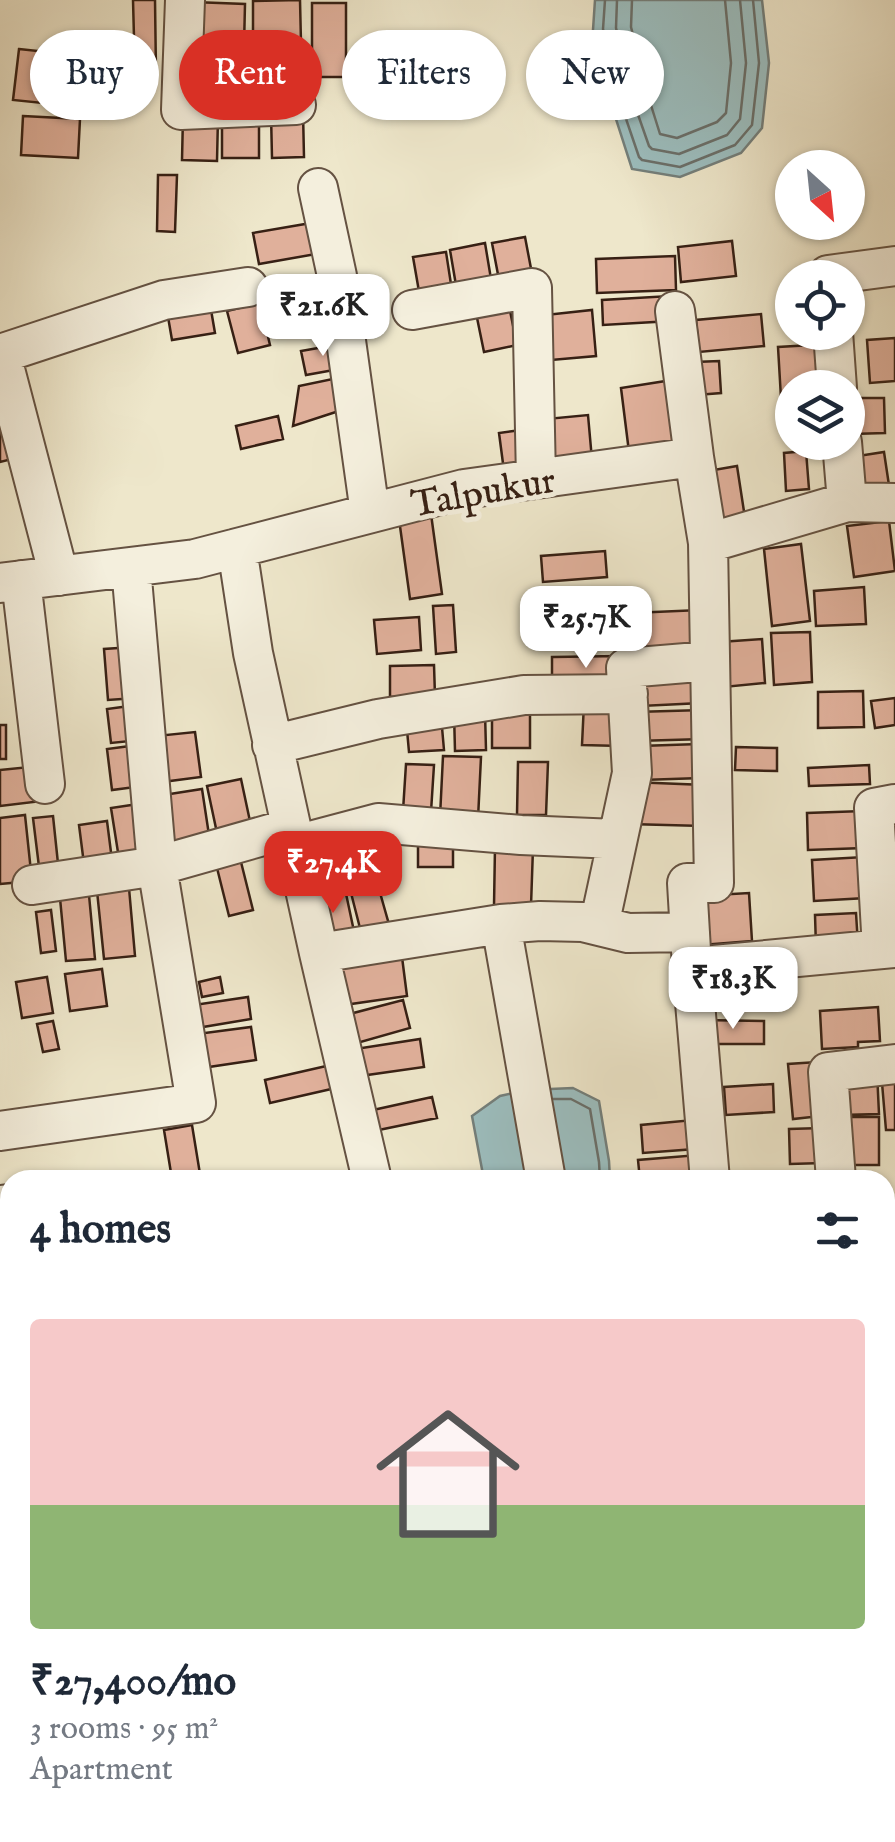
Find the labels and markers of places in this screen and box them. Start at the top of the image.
pin: ₹21.6K [242,274,404,359]
pin: ₹25.7K [505,586,667,671]
pin: ₹27.4K [252,831,414,916]
pin: ₹18.3K [652,947,814,1032]

